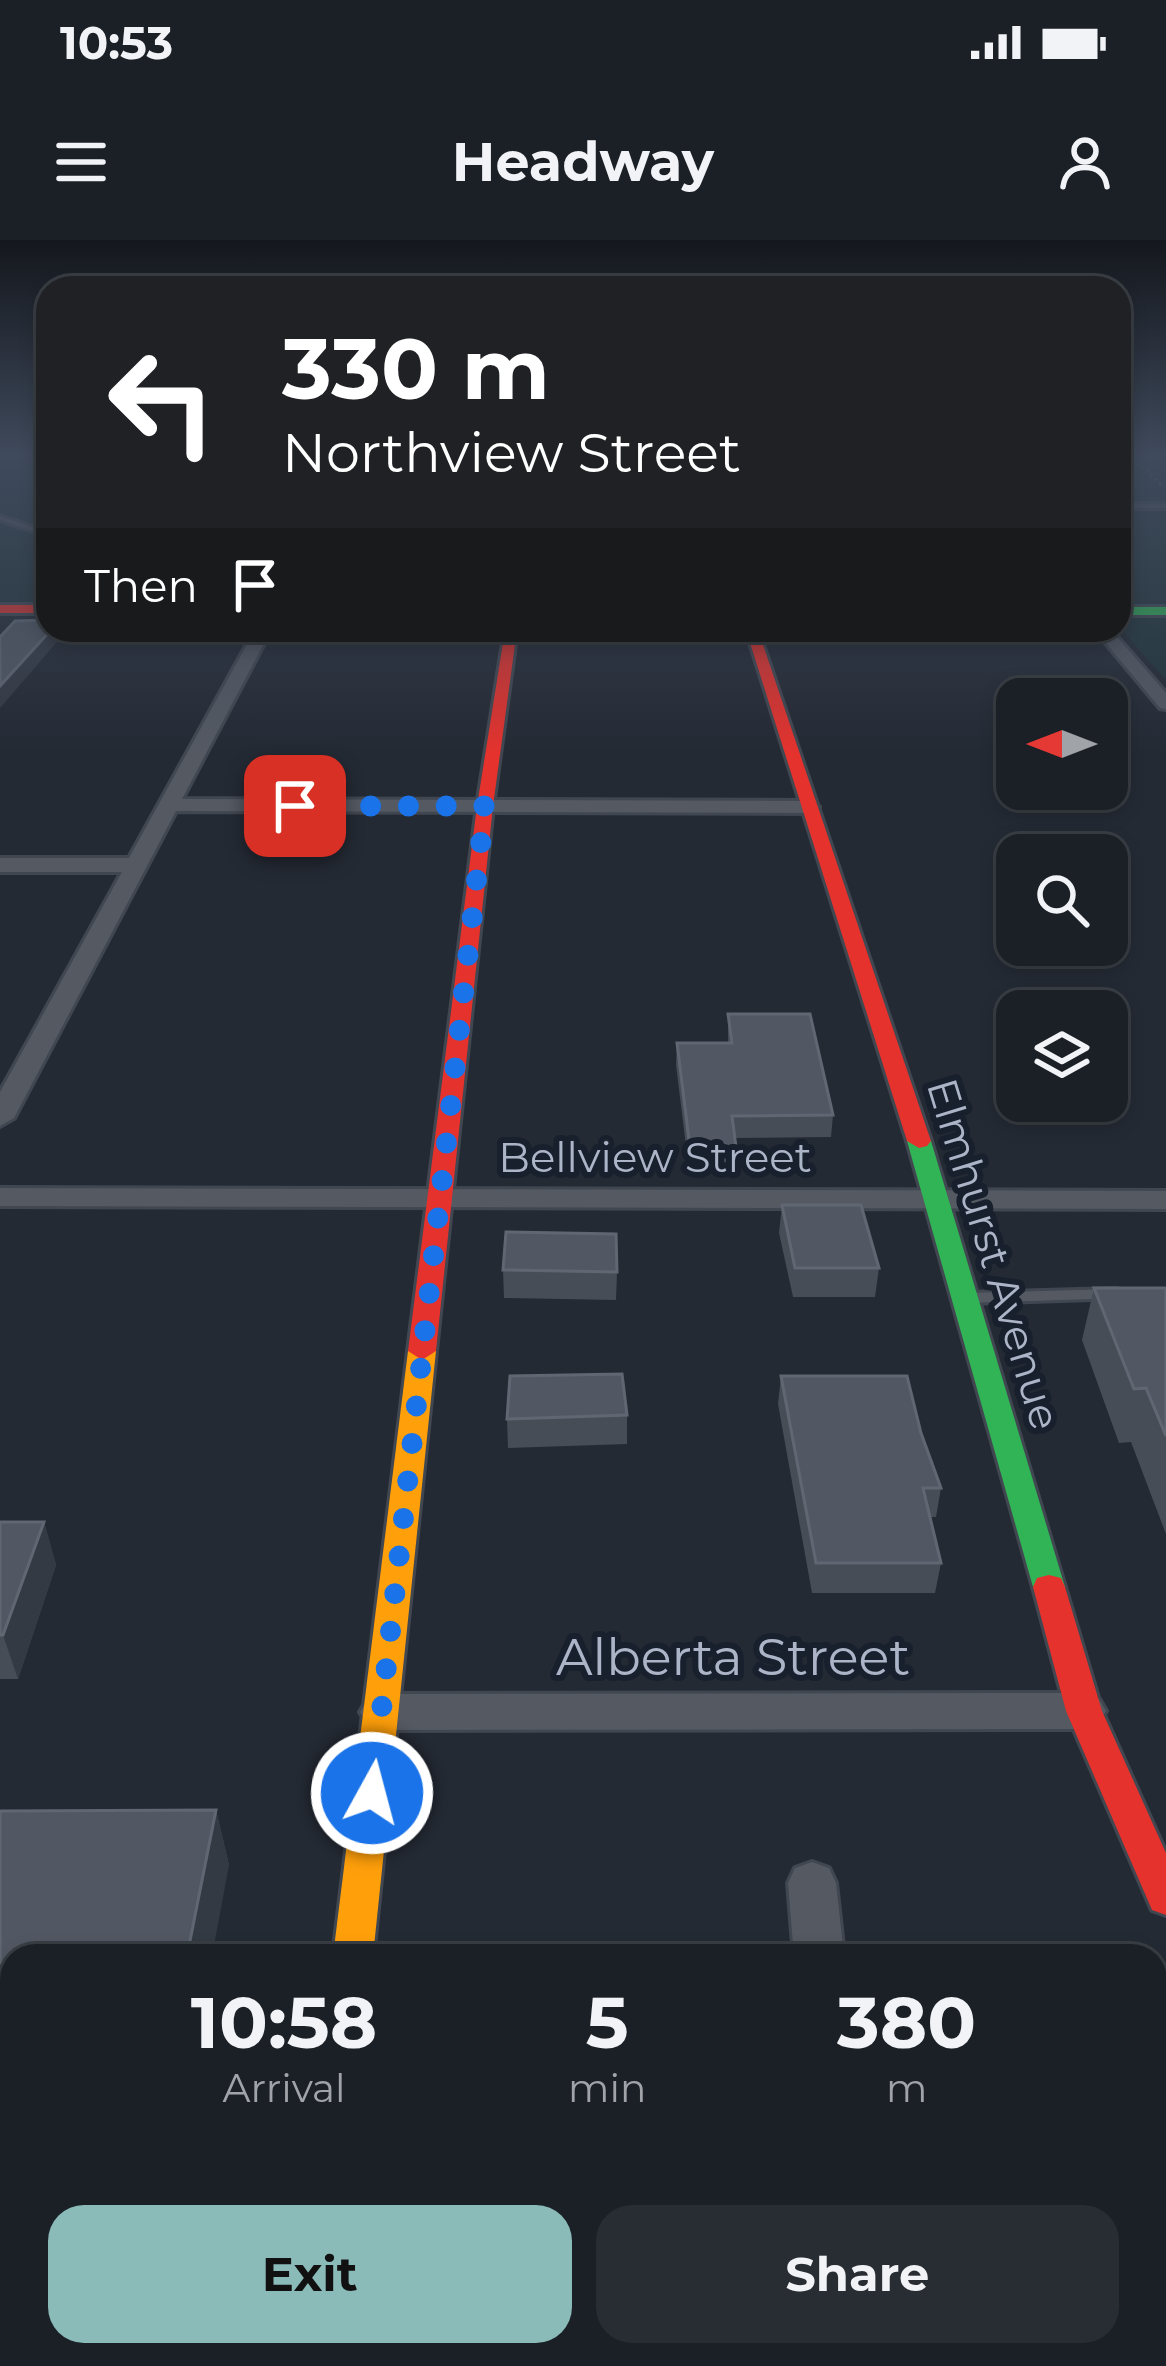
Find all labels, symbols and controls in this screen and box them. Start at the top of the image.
text: 10:53 [60,15,173,70]
icon: menu [48,129,114,195]
text: Headway [452,129,714,195]
icon: person [1052,129,1118,195]
text: 330 m [282,318,550,420]
icon: left [84,324,240,480]
text: Northview Street [282,420,741,486]
icon: arrive [222,552,288,618]
text: Then [84,558,198,613]
north arrow [996,678,1128,810]
map controls [996,678,1128,1122]
pin [244,755,346,857]
icon: arrive [262,773,328,839]
button: search [996,834,1128,966]
button: layers [996,990,1128,1122]
street label: Elmhurst Avenue [916,1072,1072,1436]
street label: Bellview Street [498,1131,812,1183]
street label: Alberta Street [556,1626,910,1688]
position arrow [309,1730,435,1856]
text: 10:58 [191,1978,377,2066]
text: 5 [586,1978,629,2066]
text: 380 [837,1978,976,2066]
text: Arrival [223,2064,346,2112]
text: min [568,2064,646,2112]
text: m [886,2064,927,2112]
button: Exit [48,2205,572,2343]
button: Share [596,2205,1119,2343]

